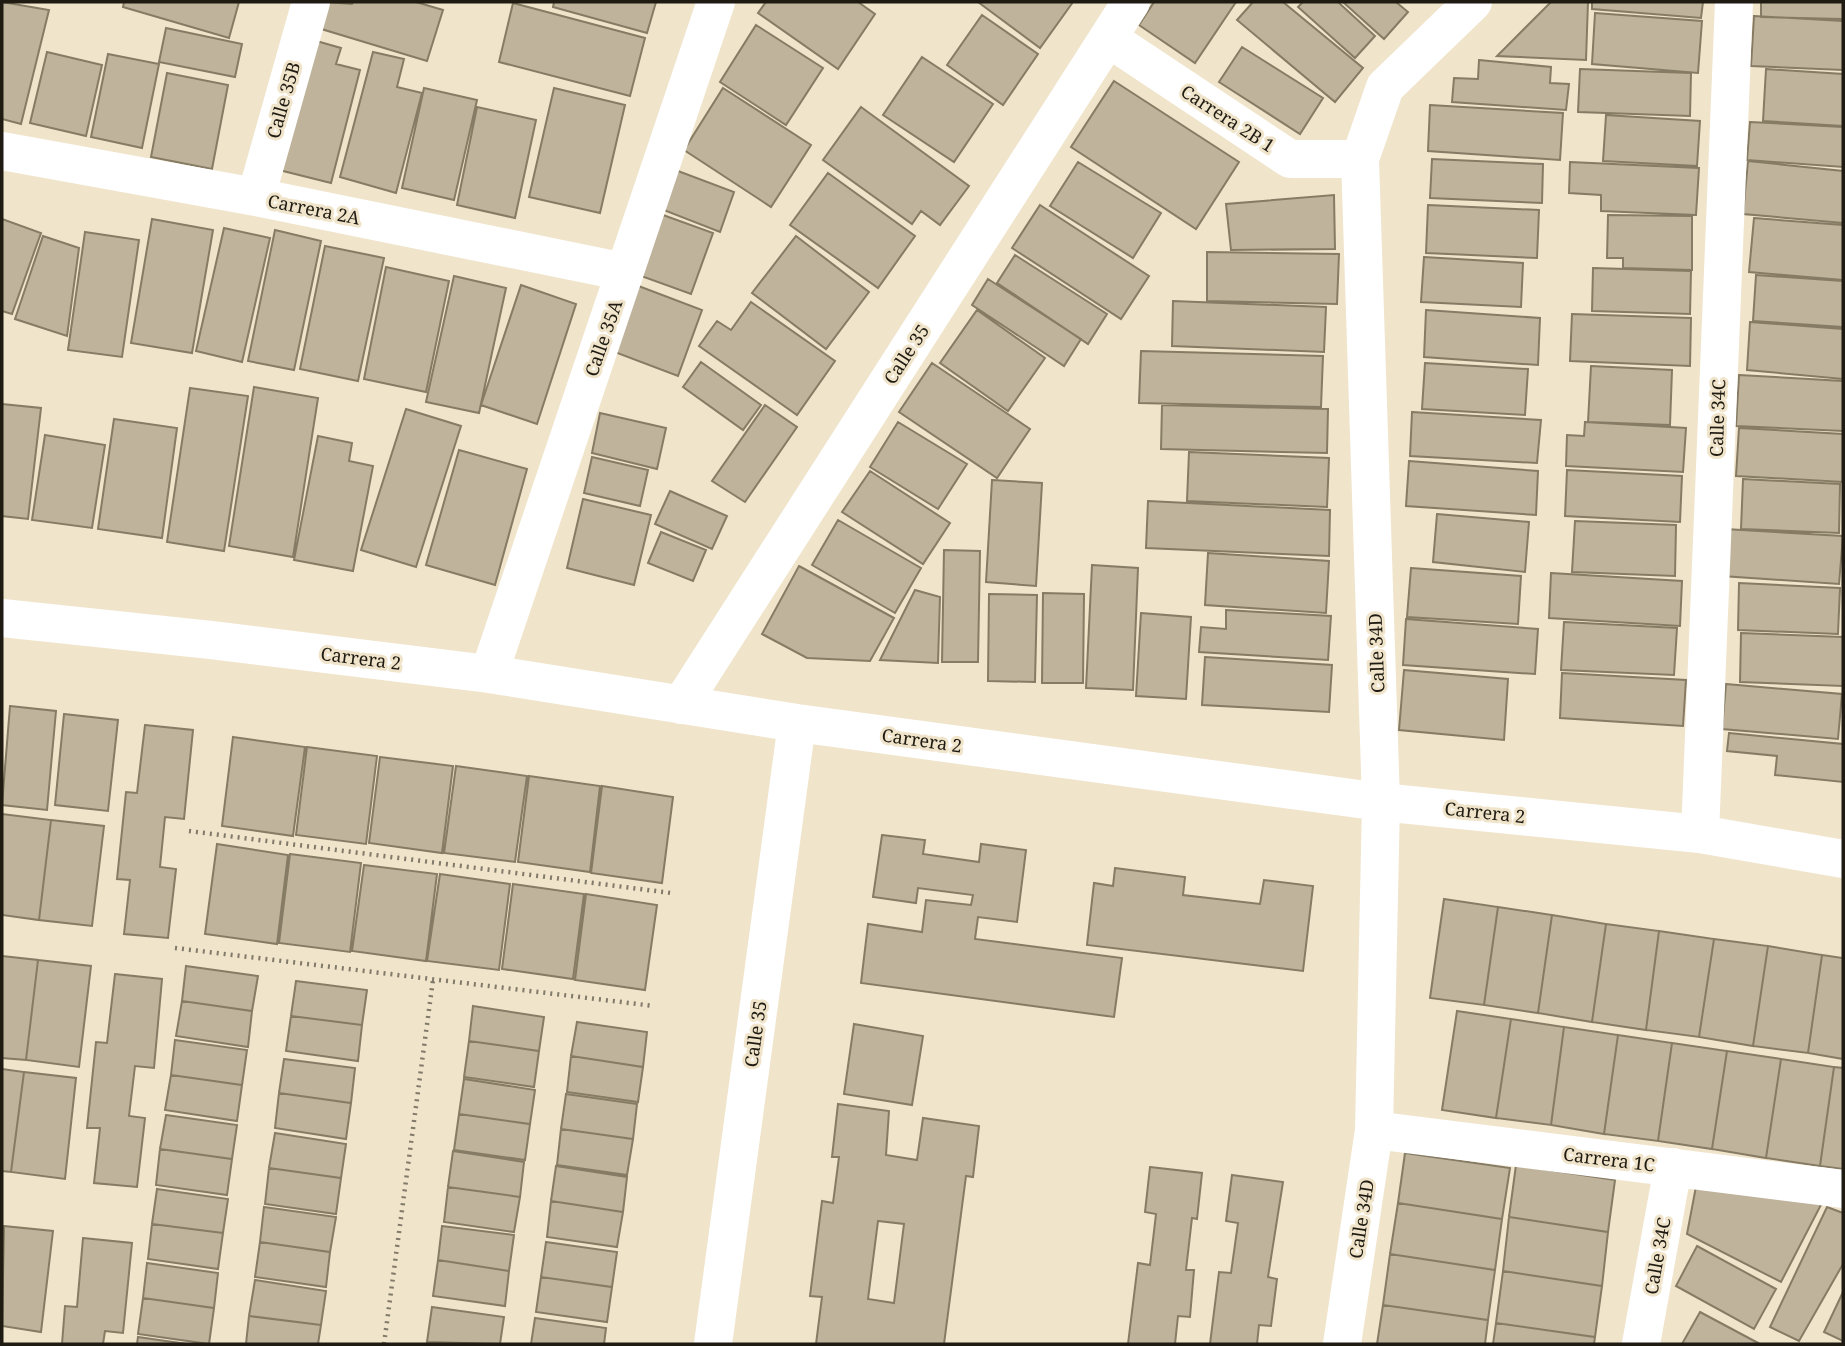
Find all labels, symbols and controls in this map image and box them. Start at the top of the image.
street label: Calle 35B [261,59,305,141]
street label: Carrera 2B 1 [1176,79,1280,157]
street label: Carrera 2A [266,188,362,230]
street label: Calle 35A [579,296,627,379]
street label: Calle 35 [878,319,934,389]
street label: Calle 34C [1704,379,1730,457]
street label: Calle 34D [1363,613,1389,693]
street label: Carrera 2 [319,641,403,675]
street label: Carrera 2 [880,722,964,758]
street label: Carrera 2 [1444,796,1526,828]
street label: Calle 35 [738,999,772,1069]
street label: Carrera 1C [1562,1141,1656,1177]
street label: Calle 34D [1343,1178,1379,1260]
street label: Calle 34C [1638,1216,1676,1296]

